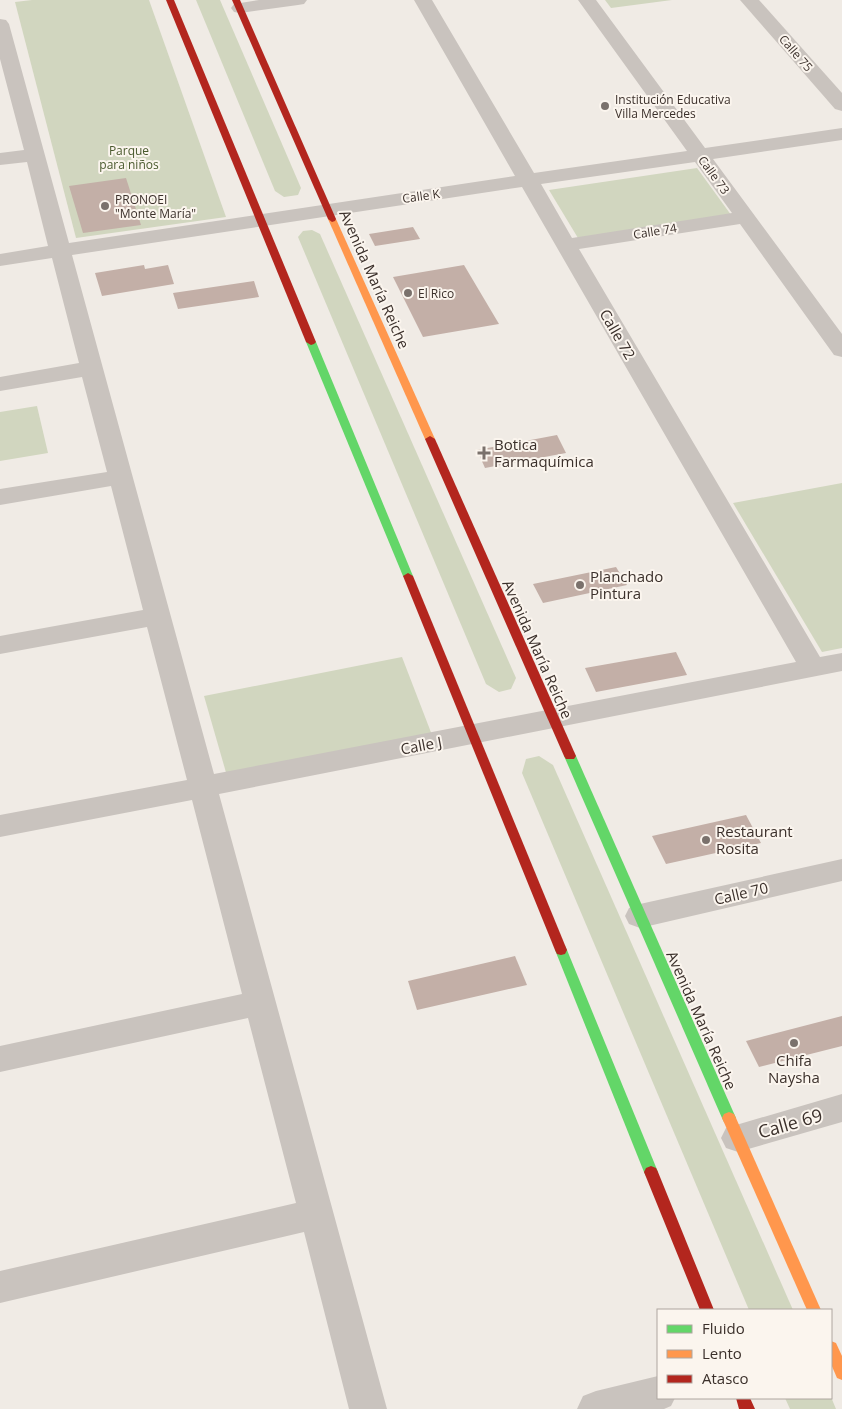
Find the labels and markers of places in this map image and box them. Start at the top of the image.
place label: Institución Educativa Villa Mercedes [615,91,731,122]
marker: Institución Educativa Villa Mercedes [599,100,611,112]
place label: PRONOEI "Monte María" [115,191,196,222]
marker: PRONOEI "Monte María" [99,200,111,212]
place label: El Rico [418,285,454,302]
marker: El Rico [402,287,414,299]
place label: Botica Farmaquímica [494,434,594,471]
marker: Botica Farmaquímica [478,447,490,459]
place label: Planchado Pintura [590,566,663,603]
marker: Planchado Pintura [574,579,586,591]
place label: Restaurant Rosita [716,821,793,858]
marker: Restaurant Rosita [700,834,712,846]
marker: Chifa Naysha [788,1037,800,1049]
place label: Chifa Naysha [768,1050,820,1087]

